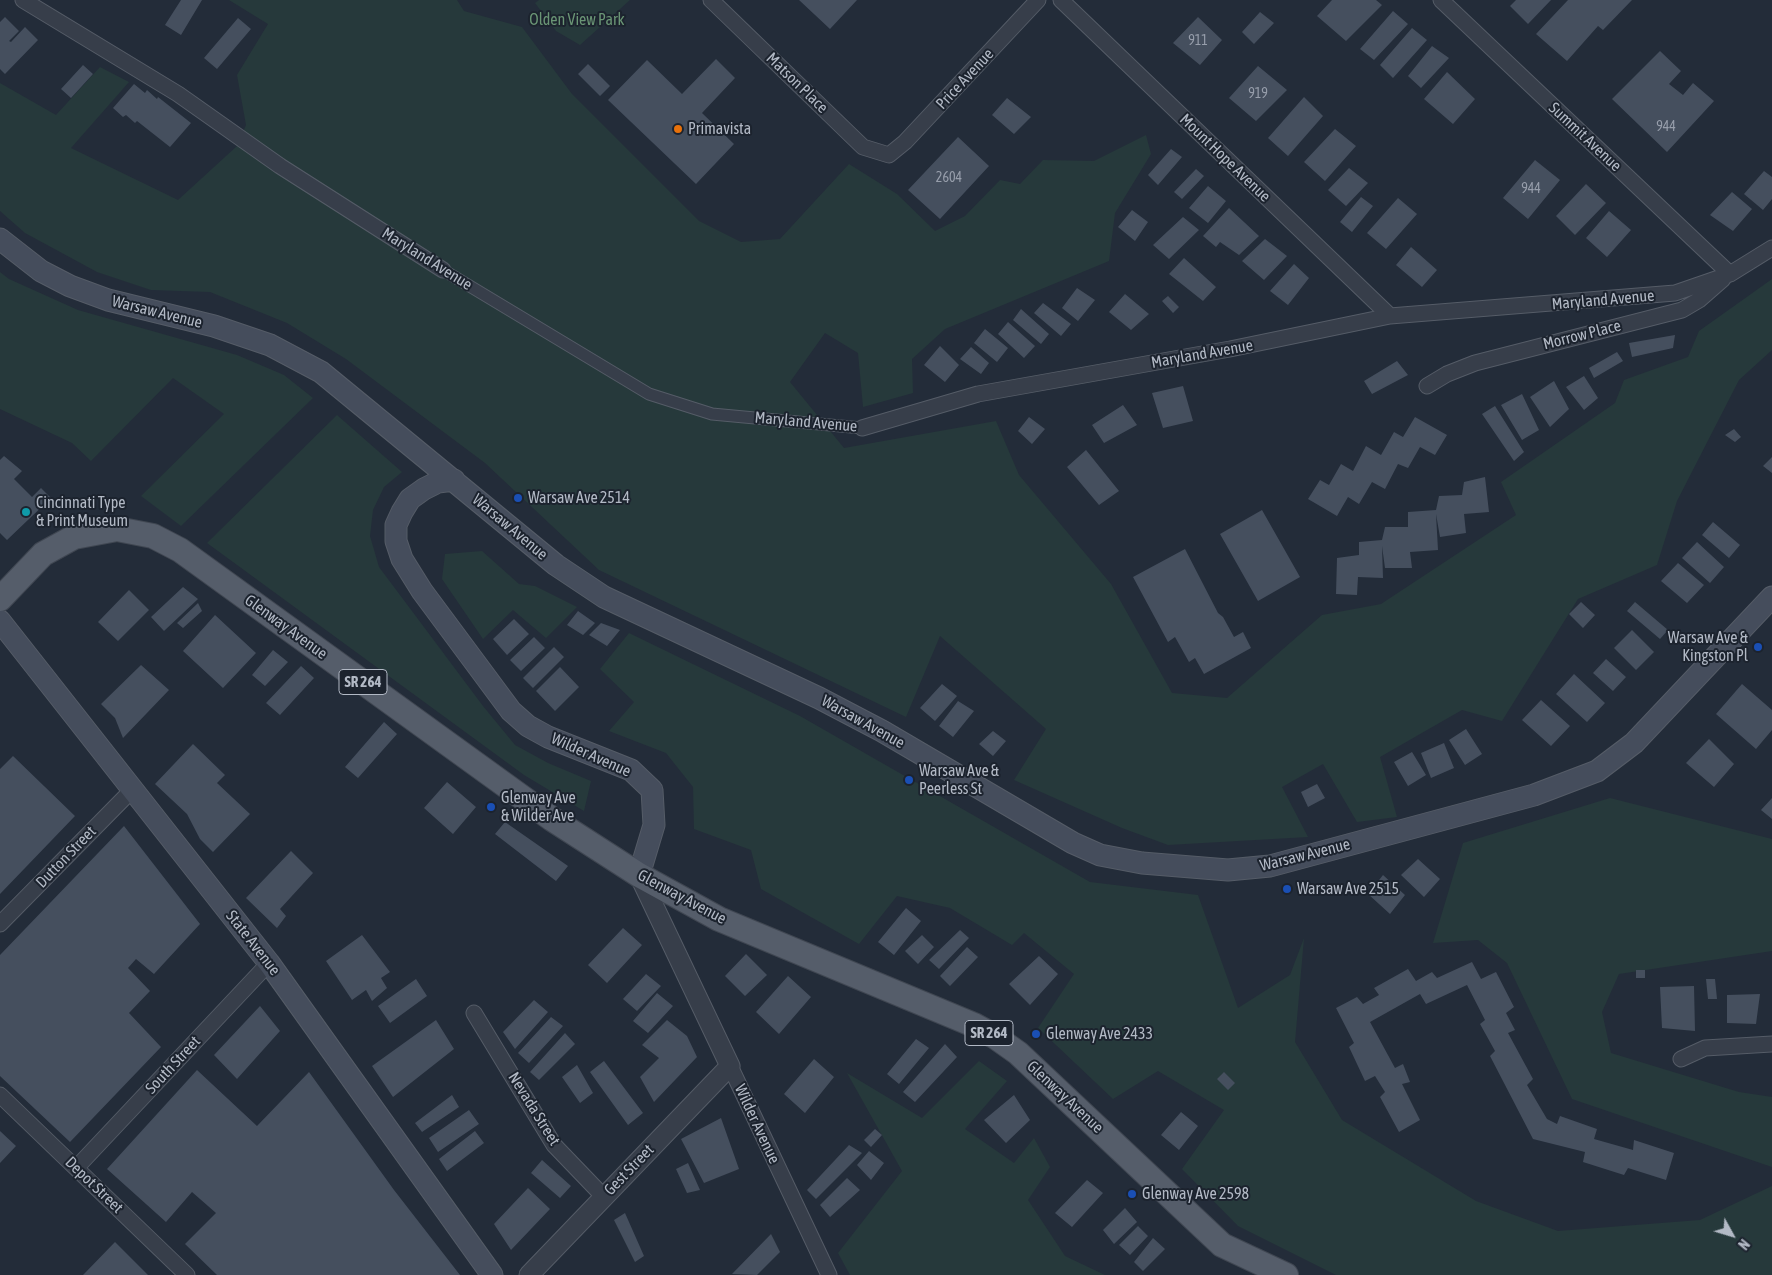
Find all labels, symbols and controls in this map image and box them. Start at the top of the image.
park label: Olden View Park [529,10,625,30]
house number: 911 [1188,33,1208,49]
street label: Price Avenue [932,45,998,113]
street label: Matson Place [762,49,832,117]
house number: 919 [1248,86,1268,102]
street label: Summit Avenue [1545,99,1625,175]
street label: Mount Hope Avenue [1176,110,1274,206]
place label: Primavista [688,119,751,139]
house number: 944 [1656,119,1676,135]
marker: Primavista [672,123,684,135]
house number: 2604 [936,170,962,186]
house number: 944 [1521,181,1541,197]
street label: Maryland Avenue [378,224,476,294]
street label: Maryland Avenue [1551,286,1655,314]
street label: Warsaw Avenue [110,292,204,332]
street label: Morrow Place [1541,316,1623,354]
street label: Maryland Avenue [1150,336,1254,372]
street label: Maryland Avenue [754,408,858,436]
place label: Warsaw Ave 2514 [528,488,630,508]
street label: Warsaw Avenue [468,490,552,564]
marker: Warsaw Ave 2514 [512,492,524,504]
place label: Cincinnati Type & Print Museum [36,493,128,531]
marker: Cincinnati Type & Print Museum [20,506,32,518]
street label: Glenway Avenue [241,591,331,663]
place label: Warsaw Ave & Kingston Pl [1668,628,1748,666]
marker: Warsaw Ave & Kingston Pl [1752,641,1764,653]
road number: SR 264 [339,670,387,694]
street label: Warsaw Avenue [818,691,908,753]
street label: Wilder Avenue [548,729,634,781]
place label: Warsaw Ave & Peerless St [919,761,999,799]
marker: Warsaw Ave & Peerless St [903,774,915,786]
place label: Glenway Ave & Wilder Ave [501,788,576,826]
marker: Glenway Ave & Wilder Ave [485,801,497,813]
street label: Dutton Street [32,822,100,892]
street label: Warsaw Avenue [1258,835,1352,875]
street label: Glenway Avenue [634,866,730,928]
place label: Warsaw Ave 2515 [1297,879,1399,899]
marker: Warsaw Ave 2515 [1281,883,1293,895]
street label: State Avenue [222,907,284,979]
road number: SR 264 [965,1020,1013,1046]
place label: Glenway Ave 2433 [1046,1024,1153,1044]
marker: Glenway Ave 2433 [1030,1028,1042,1040]
street label: South Street [142,1032,204,1098]
street label: Glenway Avenue [1023,1057,1107,1137]
street label: Nevada Street [504,1069,564,1149]
street label: Wilder Avenue [730,1081,784,1167]
street label: Gest Street [600,1141,658,1199]
street label: Depot Street [61,1153,127,1217]
place label: Glenway Ave 2598 [1142,1184,1249,1204]
marker: Glenway Ave 2598 [1126,1188,1138,1200]
north arrow [1707,1210,1757,1260]
text: N [1735,1236,1752,1253]

